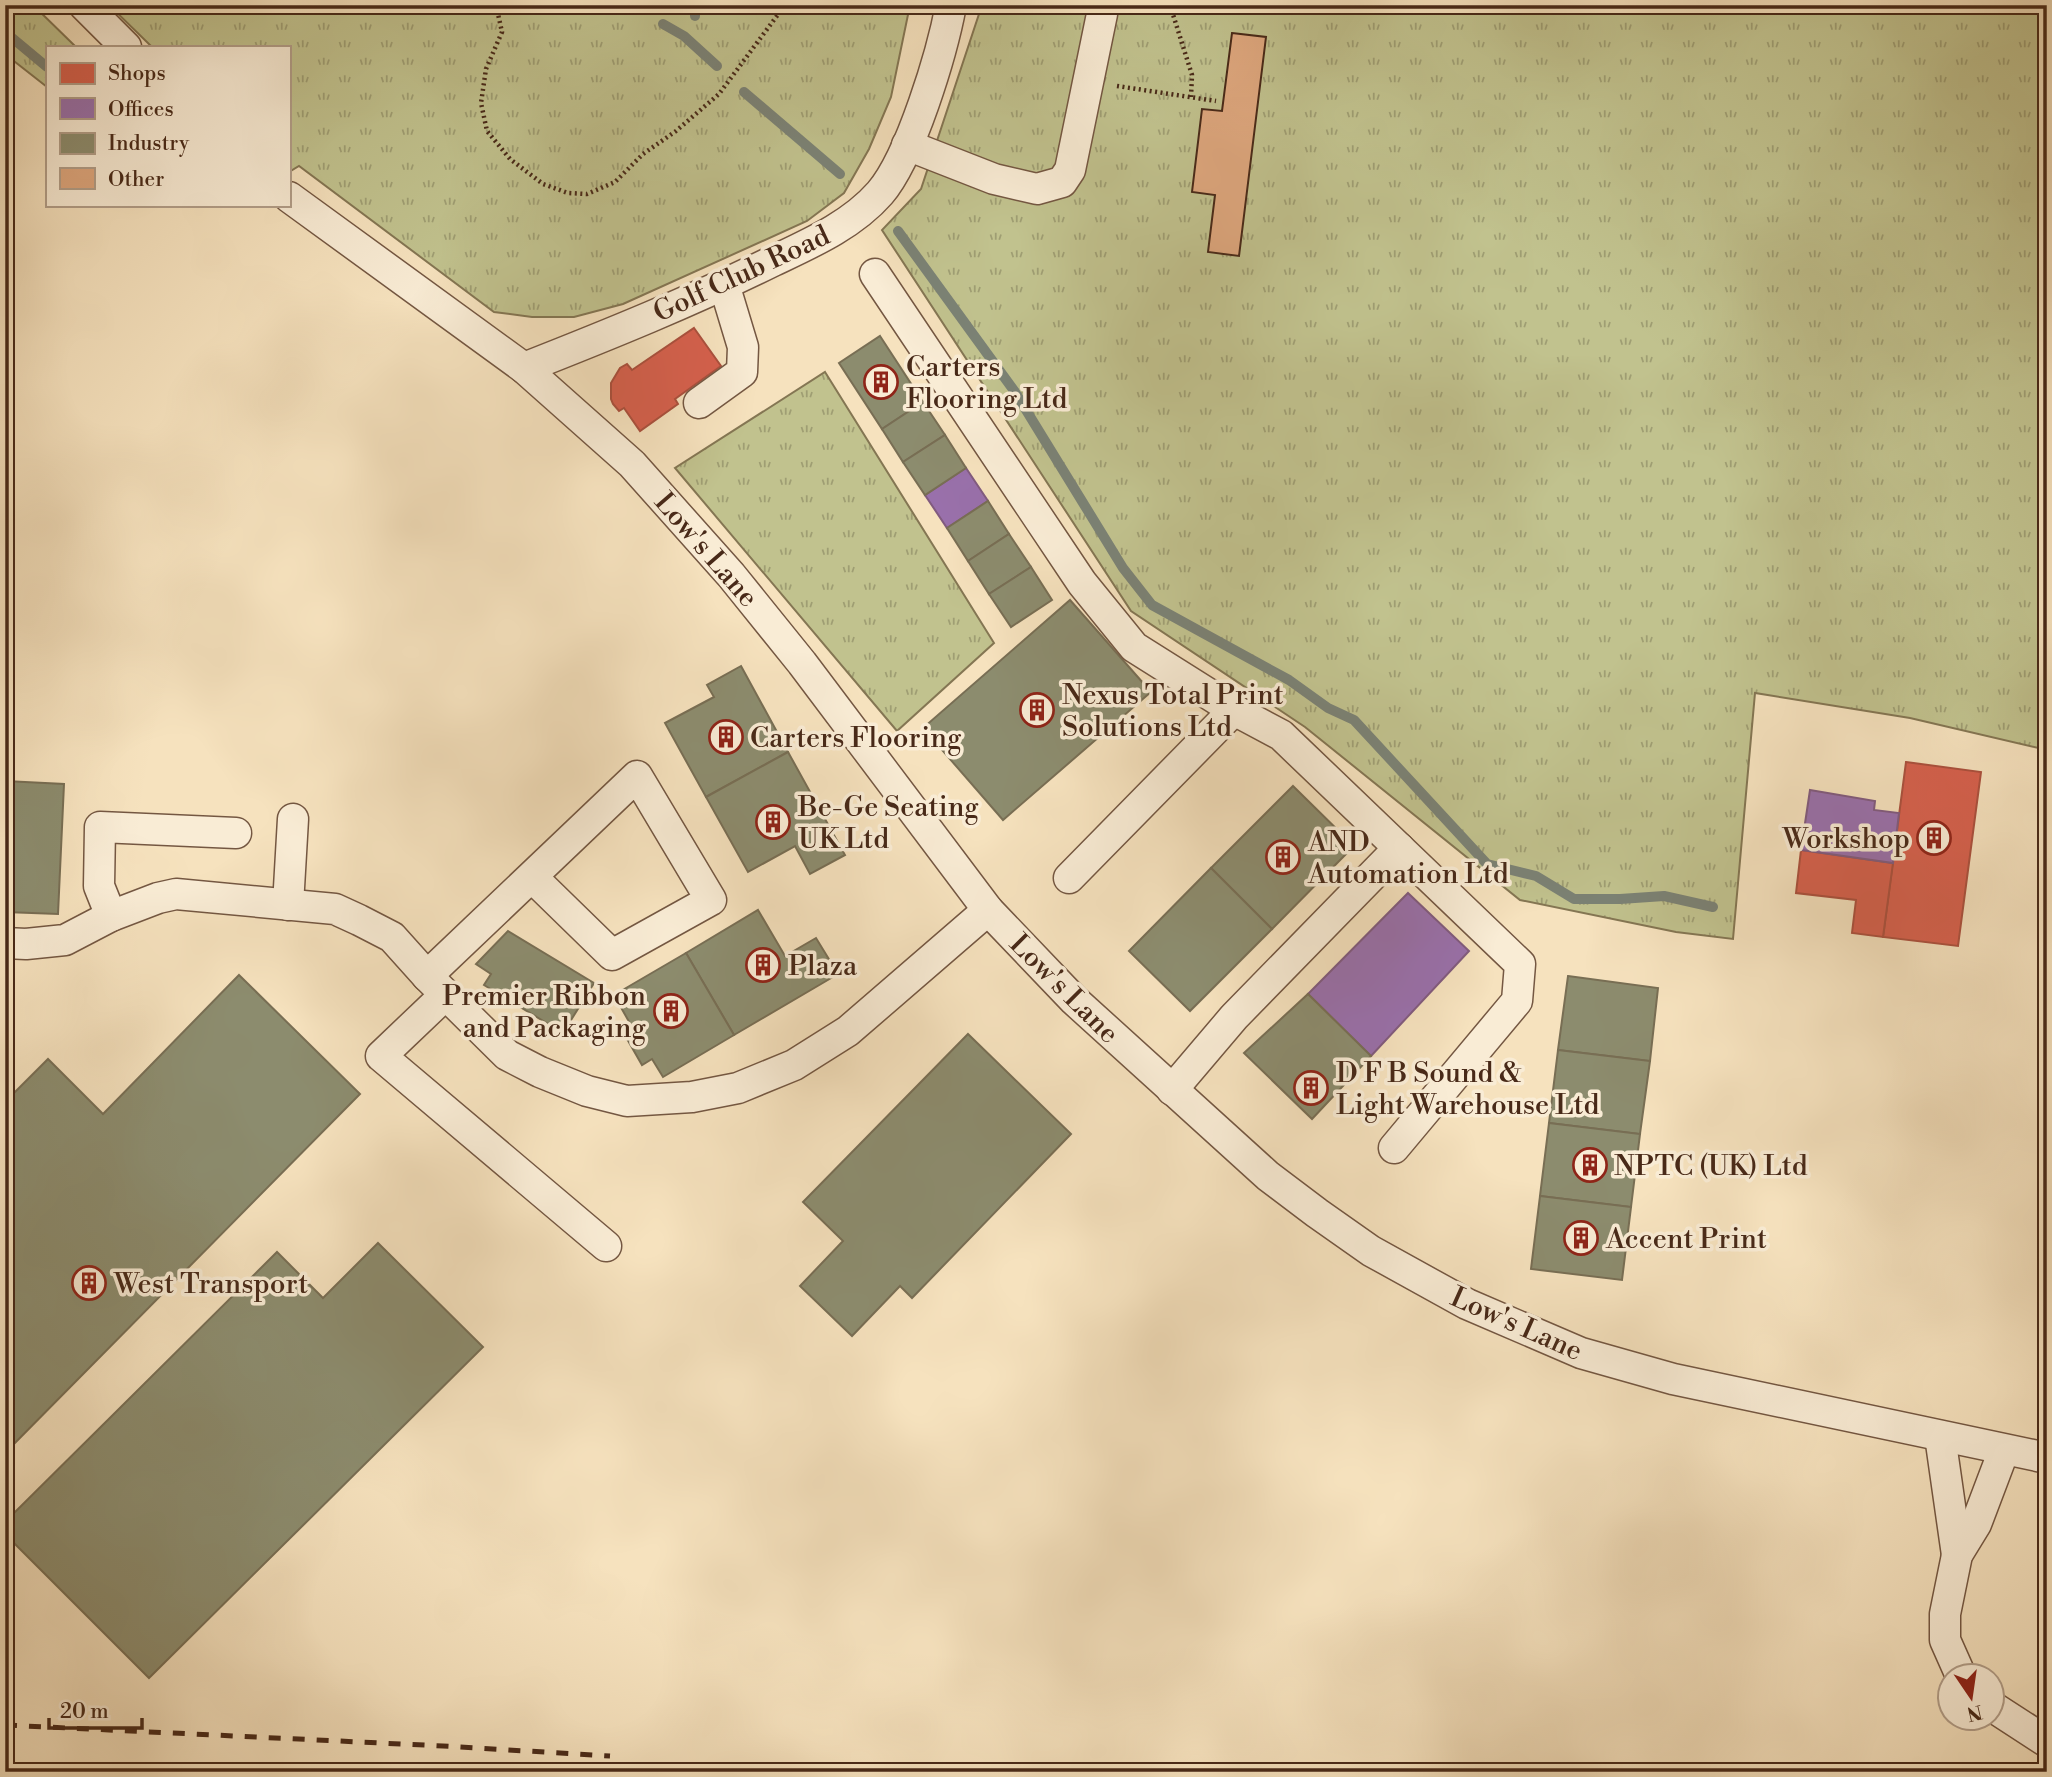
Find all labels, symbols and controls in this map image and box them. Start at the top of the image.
legend [46,46,290,206]
text: Shops [108,61,166,87]
text: Offices [108,97,174,123]
text: Industry [108,131,190,157]
text: Other [108,167,164,193]
street label: Golf Club Road [648,218,836,331]
place label: Carters Flooring Ltd [906,350,1067,417]
building icon: Carters Flooring Ltd [862,363,900,401]
street label: Low's Lane [646,485,765,615]
place label: Nexus Total Print Solutions Ltd [1062,678,1284,745]
building icon: Nexus Total Print Solutions Ltd [1018,691,1056,729]
building icon: Carters Flooring [707,718,745,756]
place label: Carters Flooring [750,721,962,756]
place label: Be-Ge Seating UK Ltd [797,790,979,857]
building icon: Be-Ge Seating UK Ltd [754,803,792,841]
building icon: Workshop [1915,819,1953,857]
place label: Workshop [1781,822,1910,857]
place label: AND Automation Ltd [1307,825,1509,892]
building icon: AND Automation Ltd [1264,838,1302,876]
street label: Low's Lane [1002,927,1126,1051]
building icon: Plaza [744,946,782,984]
place label: Plaza [788,949,858,984]
place label: Premier Ribbon and Packaging [442,979,646,1046]
building icon: Premier Ribbon and Packaging [652,992,690,1030]
place label: D F B Sound & Light Warehouse Ltd [1336,1056,1599,1123]
building icon: D F B Sound & Light Warehouse Ltd [1292,1069,1330,1107]
building icon: NPTC (UK) Ltd [1571,1146,1609,1184]
place label: NPTC (UK) Ltd [1614,1149,1808,1184]
building icon: Accent Print [1562,1219,1600,1257]
place label: Accent Print [1605,1222,1767,1257]
building icon: West Transport [70,1264,108,1302]
place label: West Transport [113,1267,308,1302]
street label: Low's Lane [1445,1280,1588,1369]
north arrow [1937,1662,2007,1732]
scale bar [49,1686,142,1730]
text: 20 m [60,1699,109,1725]
text: N [1965,1699,1985,1726]

